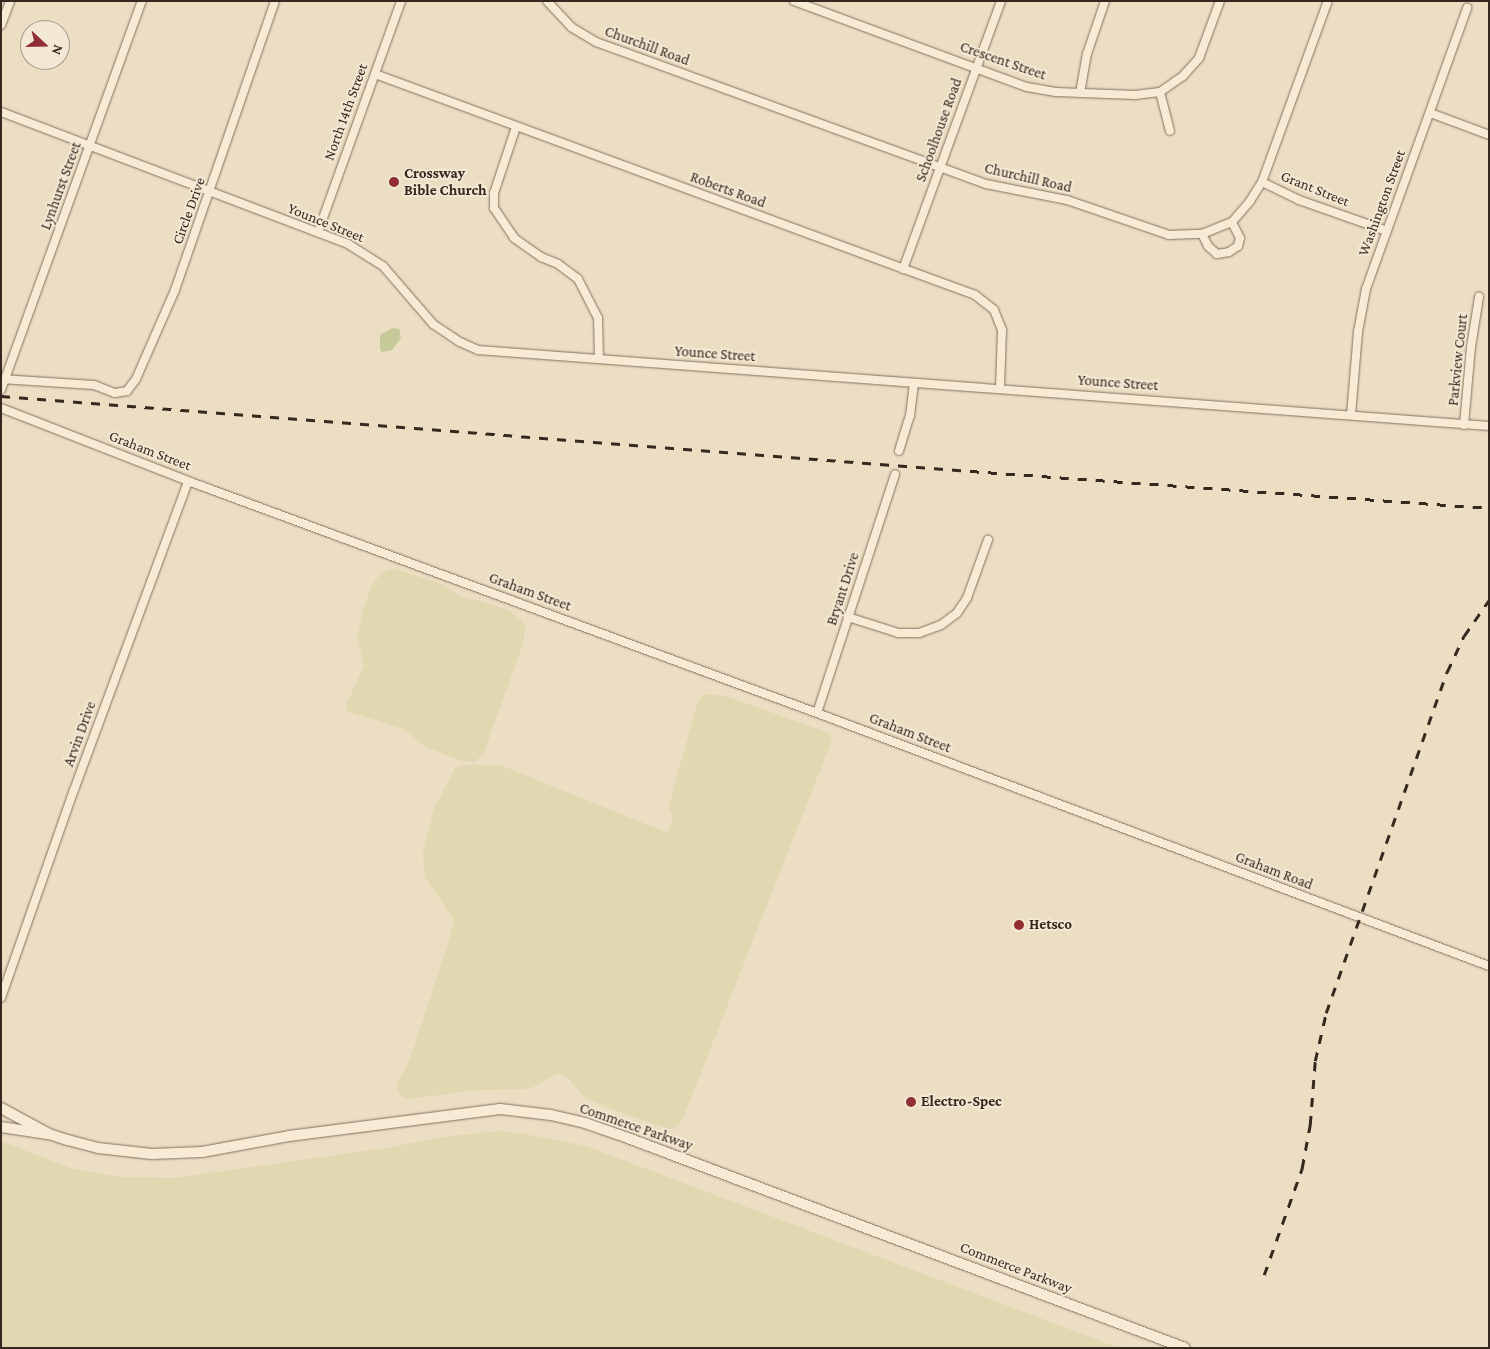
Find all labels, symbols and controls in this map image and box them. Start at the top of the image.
north arrow [20,20,70,70]
street label: Churchill Road [602,22,692,70]
street label: Crescent Street [957,38,1049,84]
text: N [49,43,67,57]
street label: North 14th Street [320,61,372,163]
street label: Schoolhouse Road [912,76,966,184]
street label: Lynhurst Street [37,140,85,232]
street label: Washington Street [1354,148,1410,258]
street label: Churchill Road [983,159,1073,197]
place label: Crossway Bible Church [404,164,487,199]
street label: Grant Street [1278,167,1352,211]
street label: Roberts Road [688,168,768,212]
street label: Circle Drive [169,175,209,247]
marker: Crossway Bible Church [388,176,400,188]
street label: Younce Street [285,199,367,247]
street label: Parkview Court [1444,313,1472,407]
street label: Younce Street [674,342,756,366]
street label: Younce Street [1077,371,1159,395]
street label: Graham Street [106,427,194,475]
street label: Bryant Drive [823,550,863,628]
street label: Graham Street [486,569,574,615]
street label: Arvin Drive [60,699,100,769]
street label: Graham Street [866,709,954,757]
street label: Graham Road [1233,848,1315,894]
place label: Hetsco [1029,916,1072,934]
marker: Hetsco [1013,919,1025,931]
place label: Electro-Spec [921,1093,1002,1111]
marker: Electro-Spec [905,1096,917,1108]
street label: Commerce Parkway [577,1099,695,1155]
street label: Commerce Parkway [957,1238,1075,1298]

